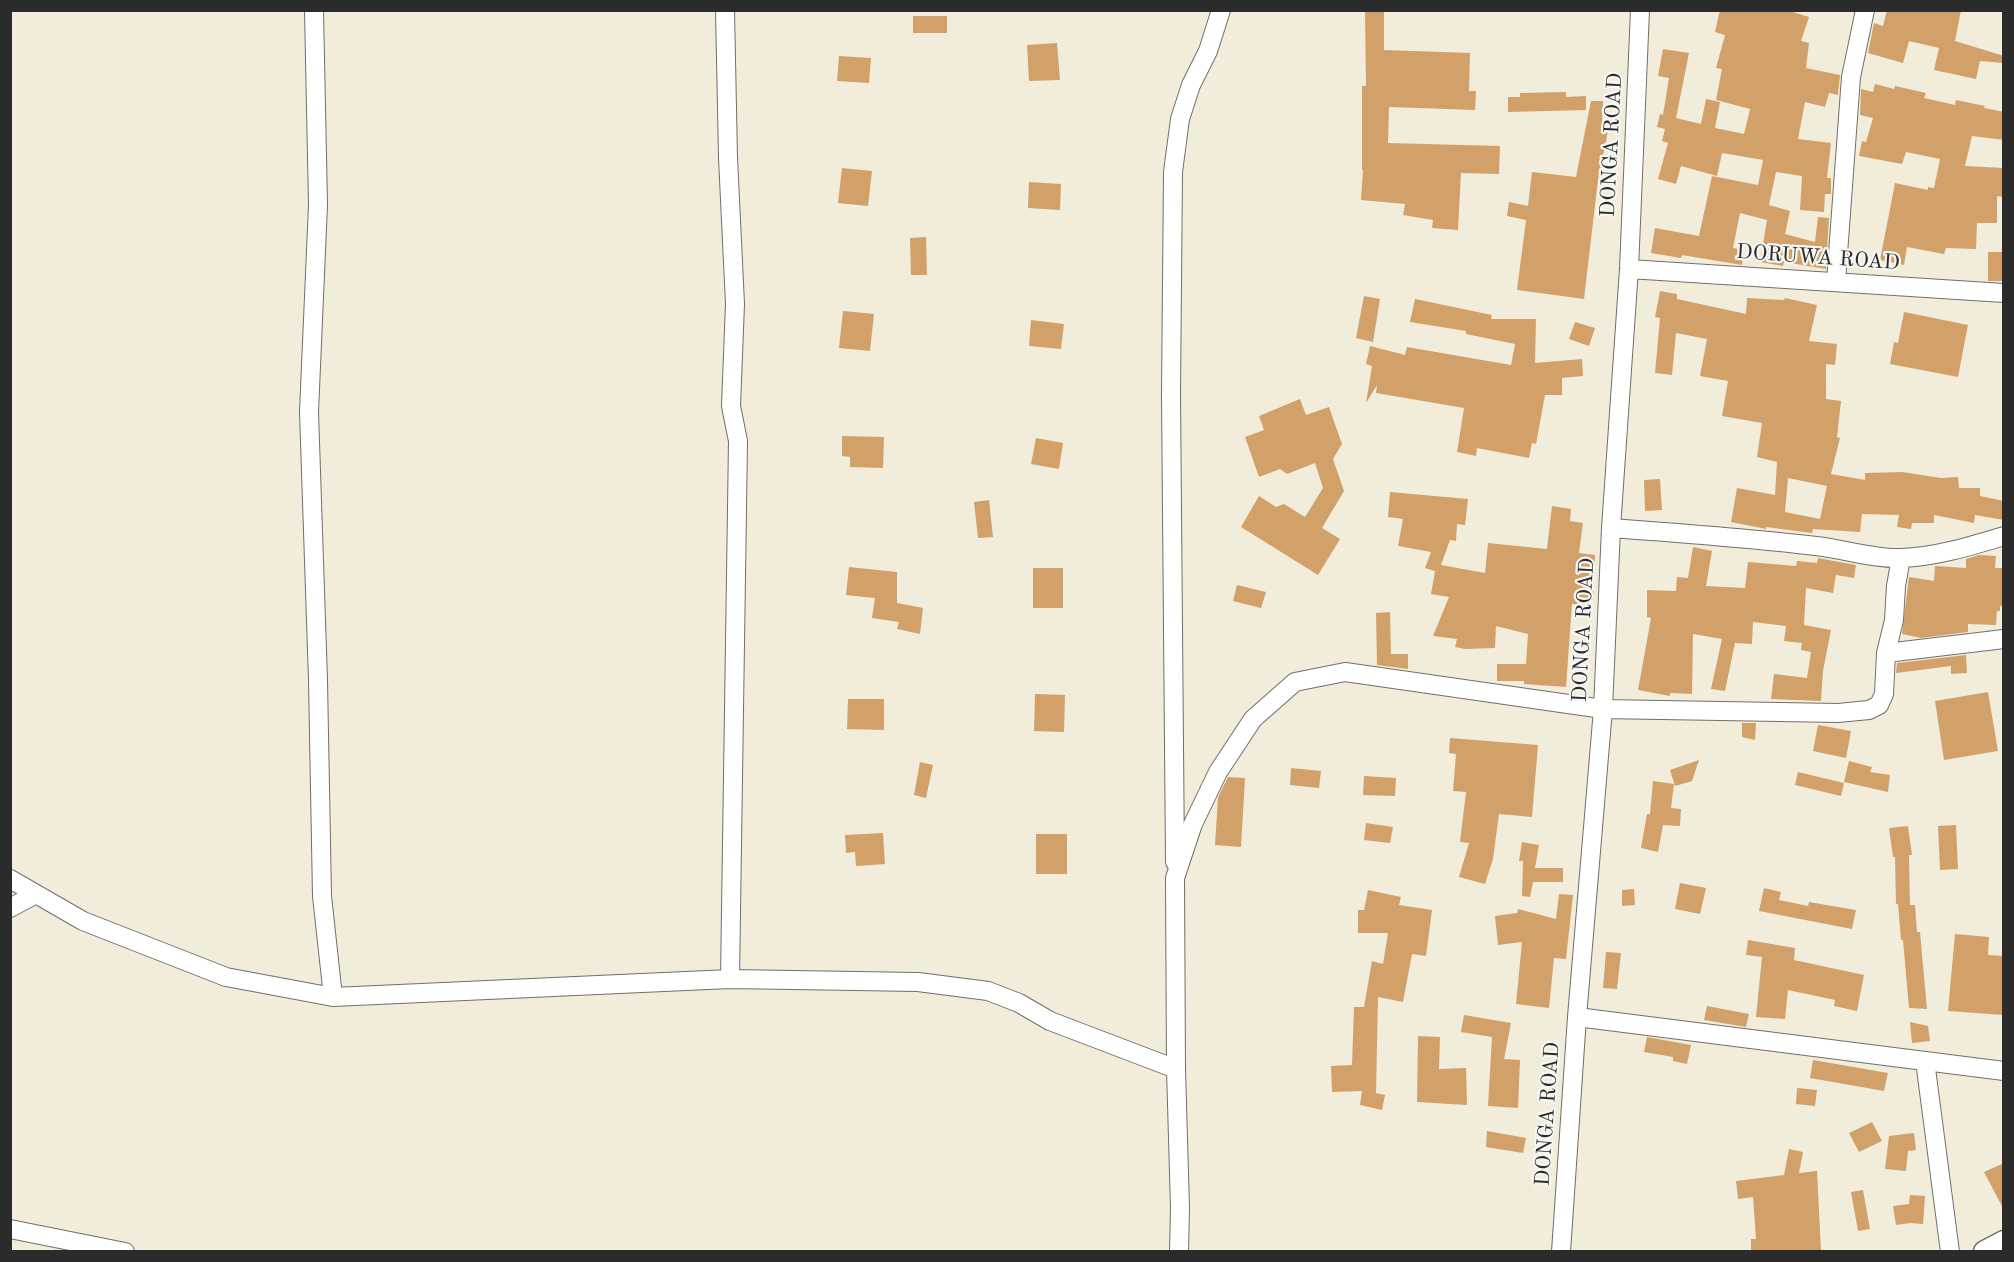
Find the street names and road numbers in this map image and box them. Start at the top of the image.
street label: DONGA ROAD [1596,72,1628,218]
street label: DORUWA ROAD [1735,240,1901,276]
street label: DONGA ROAD [1568,557,1600,703]
street label: DONGA ROAD [1530,1041,1566,1187]

